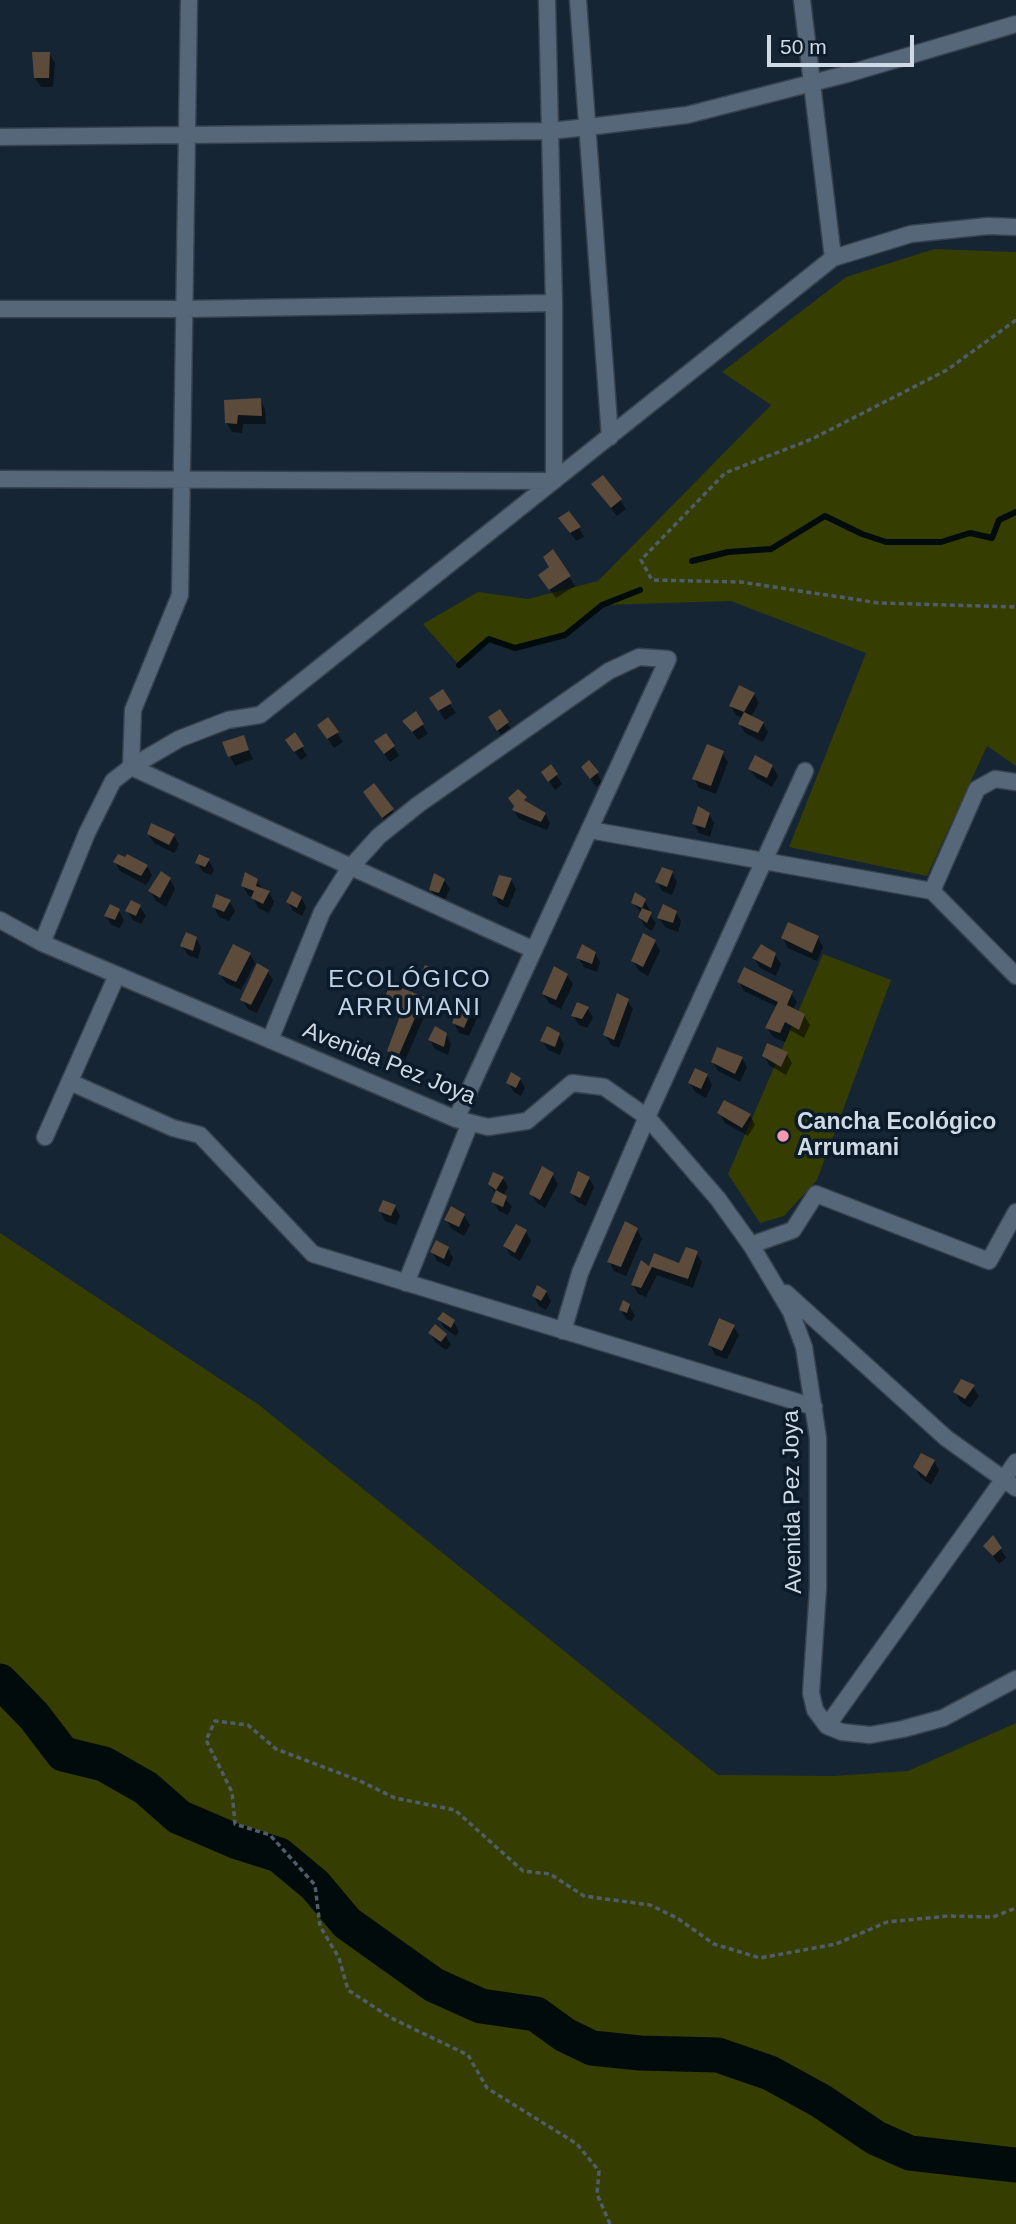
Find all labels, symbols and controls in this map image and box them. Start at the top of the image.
scale bar [771,21,918,65]
text: 50 m [780,35,827,58]
district label: ECOLÓGICO ARRUMANI [329,966,491,1022]
street label: Avenida Pez Joya [299,1017,479,1111]
place label: Cancha Ecológico Arrumani [797,1109,996,1163]
marker: Cancha Ecológico Arrumani [775,1128,791,1144]
street label: Avenida Pez Joya [778,1410,808,1594]

